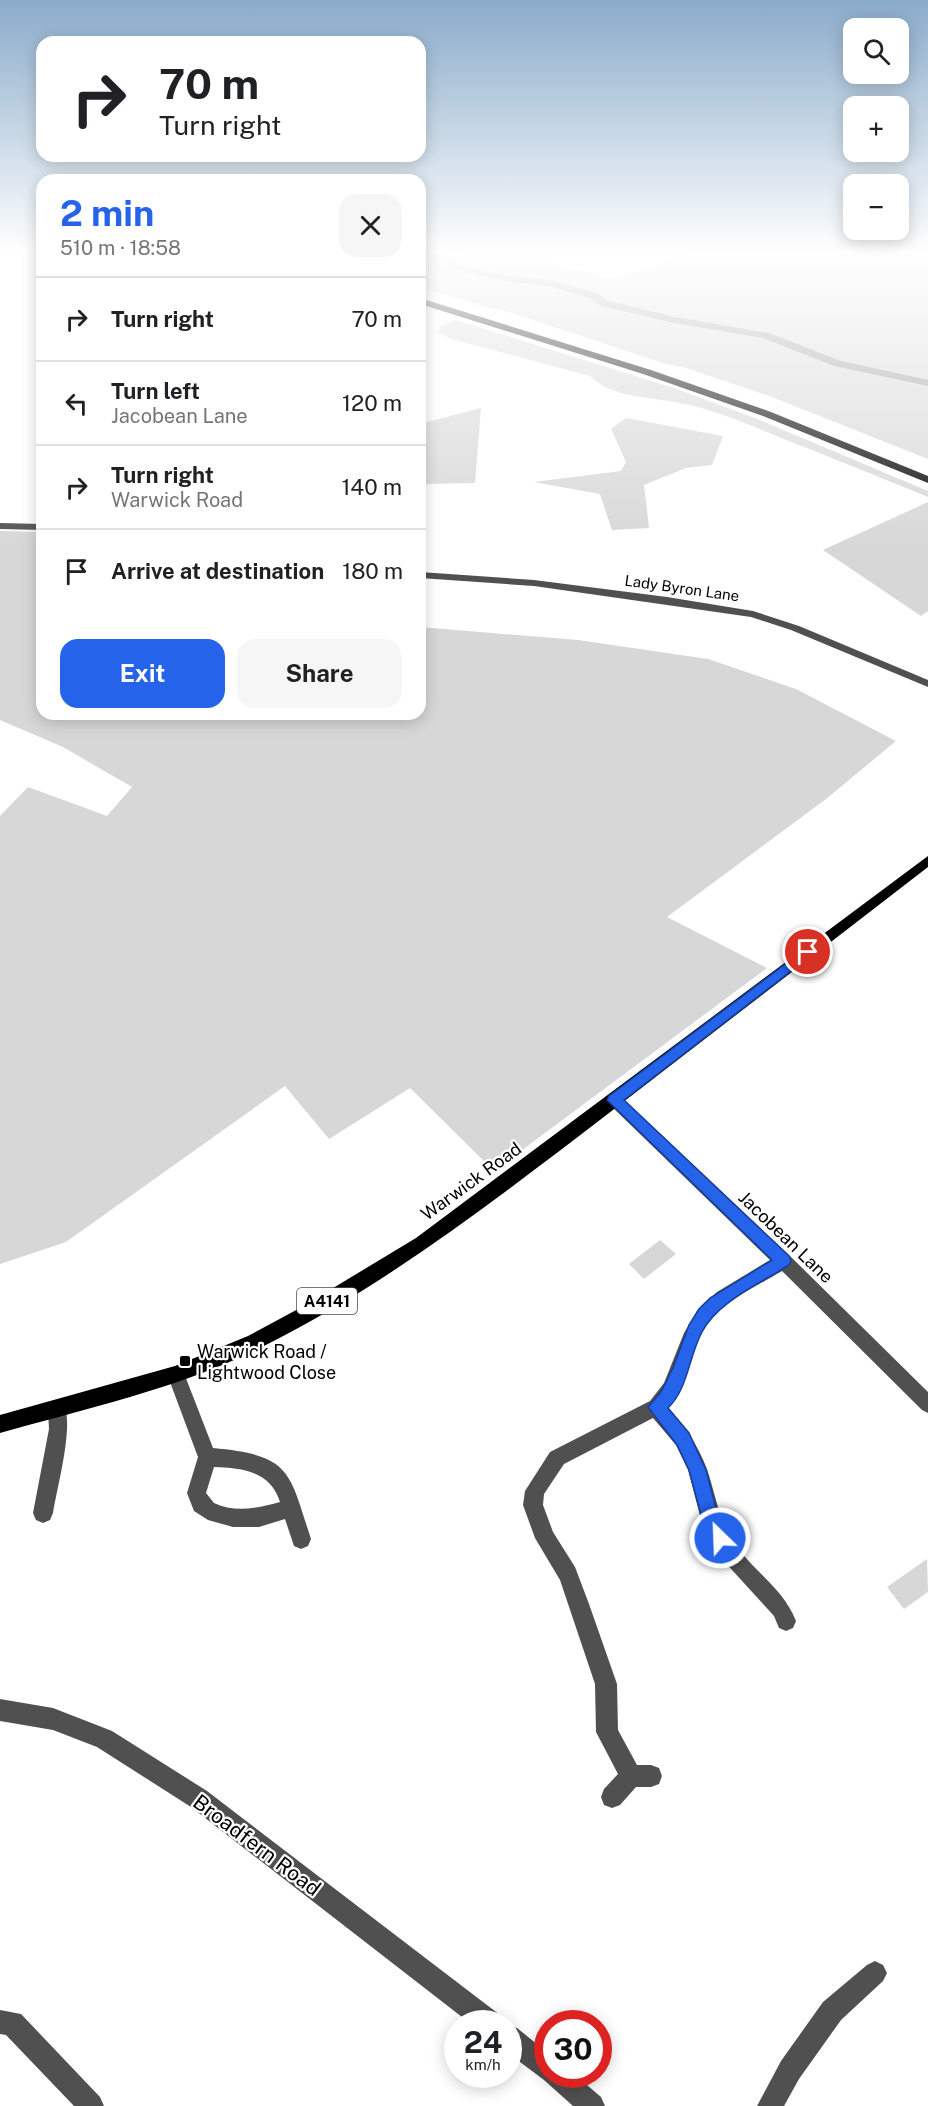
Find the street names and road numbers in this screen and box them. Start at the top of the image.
street label: Lady Byron Lane [624,572,740,604]
street label: Warwick Road [417,1138,525,1224]
street label: Jacobean Lane [734,1187,838,1287]
road number: A4141 [297,1288,357,1314]
street label: Broadfern Road [188,1789,326,1901]

